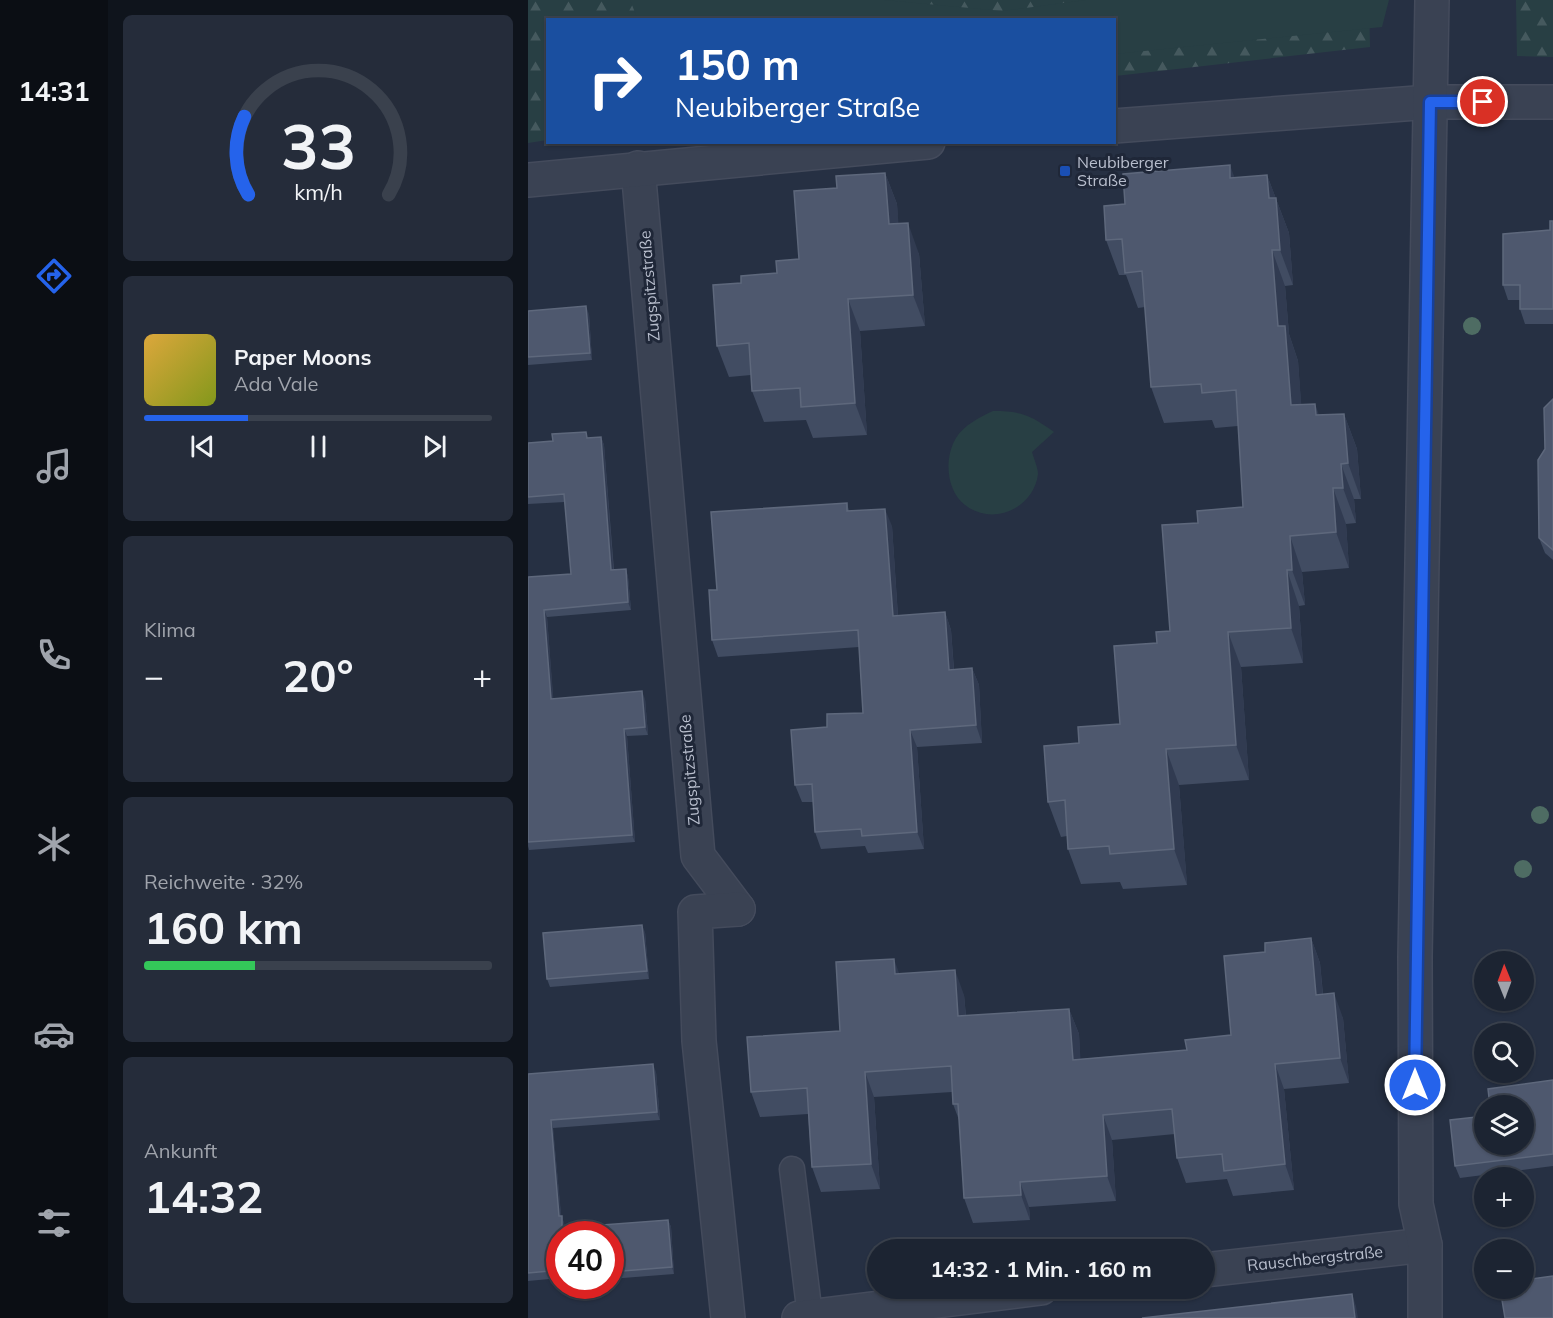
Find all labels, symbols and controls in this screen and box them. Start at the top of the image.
text: 150 m [675,38,800,91]
icon: right [576,42,654,120]
text: 14:31 [18,74,90,108]
pin [1457,76,1508,127]
icon: arrive [1466,85,1499,118]
text: Neubiberger Straße [675,90,920,124]
text: 33 [281,106,355,185]
place label: Neubiberger Straße [1077,152,1169,190]
marker: Neubiberger Straße [1058,164,1072,178]
text: km/h [294,178,342,205]
street label: Zugspitzstraße [634,230,664,342]
icon: directions [33,255,75,297]
text: Paper Moons [234,343,372,371]
text: Ada Vale [234,371,318,396]
icon: previous [186,430,219,463]
icon: pause [302,430,335,463]
icon: next [418,430,451,463]
icon: music [33,445,75,487]
text: Klima [144,617,196,642]
icon: phone [33,634,75,676]
text: 20° [282,647,354,703]
text: − [144,655,164,696]
text: + [472,655,492,696]
street label: Zugspitzstraße [674,714,704,826]
icon: climate [33,823,75,865]
text: Reichweite · 32% [144,869,303,894]
text: 160 km [144,899,303,955]
north arrow [1474,951,1534,1011]
map controls [1474,951,1534,1299]
icon: car [33,1013,75,1055]
button: search [1474,1023,1534,1083]
position arrow [1383,1053,1447,1117]
button: layers [1474,1095,1534,1155]
text: Ankunft [144,1138,217,1163]
button: + [1474,1167,1534,1227]
text: 14:32 [144,1168,263,1224]
icon: filters [33,1202,75,1244]
speed limit sign: 40 [546,1221,624,1299]
button: − [1474,1239,1534,1299]
street label: Rauschbergstraße [1246,1241,1384,1275]
text: 14:32 · 1 Min. · 160 m [930,1255,1152,1283]

